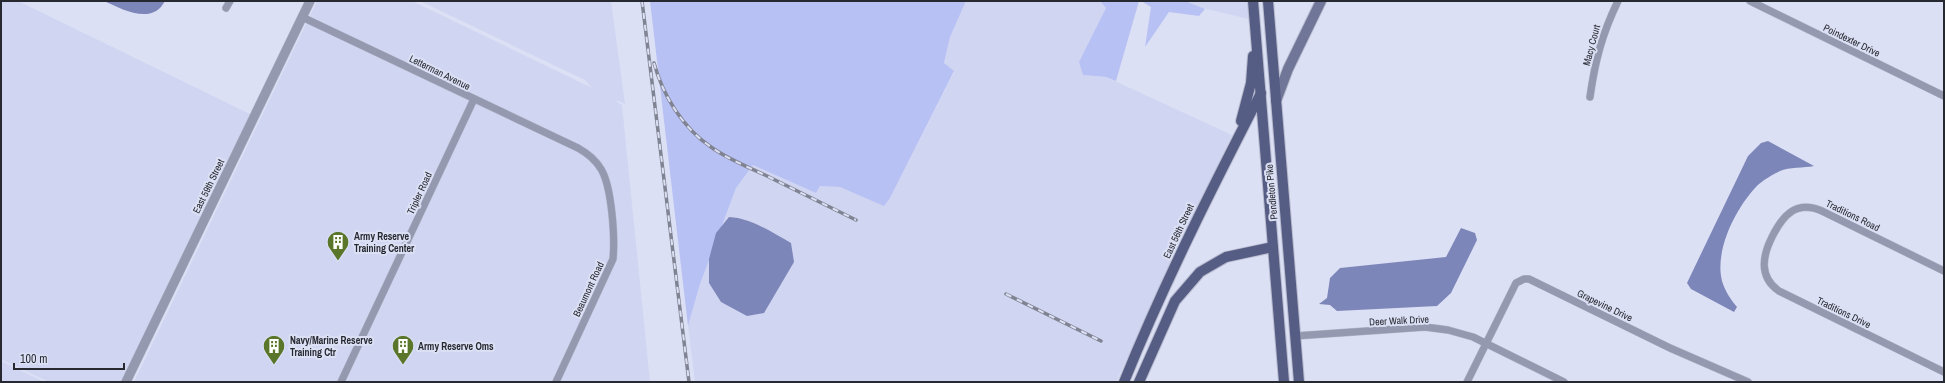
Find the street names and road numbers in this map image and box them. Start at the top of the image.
street label: Poindexter Drive [1821,21,1883,60]
street label: Macy Court [1580,23,1603,67]
street label: Letterman Avenue [407,52,473,93]
street label: East 59th Street [190,156,227,215]
street label: Pendleton Pike [1263,163,1280,220]
street label: Tripler Road [404,170,435,216]
street label: Traditions Road [1824,197,1882,234]
street label: East 56th Street [1160,201,1197,261]
street label: Beaumont Road [570,260,607,319]
street label: Grapevine Drive [1575,286,1635,325]
street label: Traditions Drive [1815,294,1873,331]
street label: Deer Walk Drive [1369,312,1430,329]

